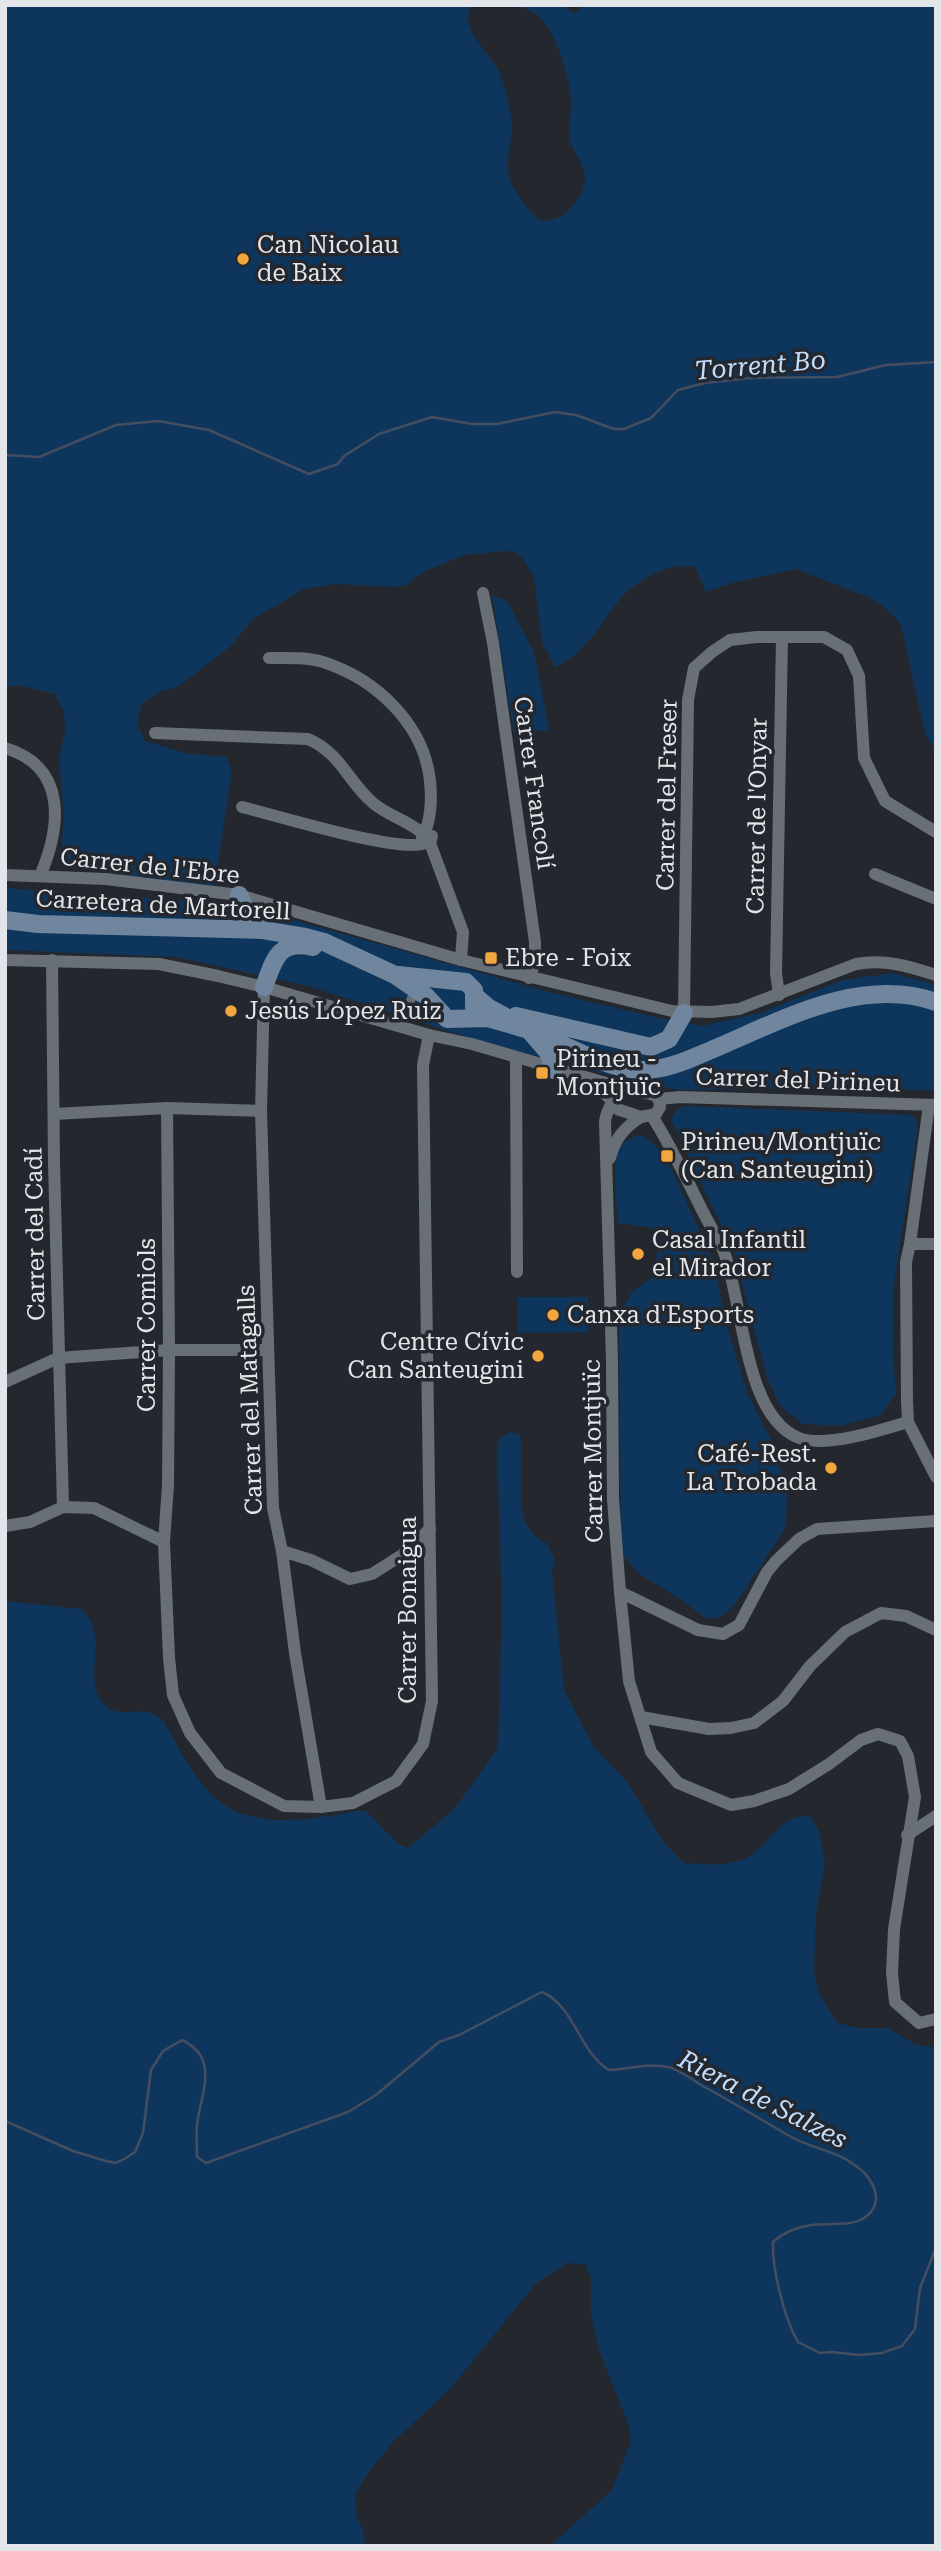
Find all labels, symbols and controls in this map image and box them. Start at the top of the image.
place label: Can Nicolau de Baix [257,231,399,287]
marker: Can Nicolau de Baix [235,251,251,267]
water label: Torrent Bo [693,344,827,386]
street label: Carrer Francolí [508,695,560,872]
street label: Carrer del Freser [651,699,683,891]
street label: Carrer de l'Onyar [741,717,773,915]
street label: Carrer de l'Ebre [59,843,241,889]
street label: Carretera de Martorell [35,884,291,926]
place label: Ebre - Foix [505,944,631,972]
marker: Ebre - Foix [483,950,499,966]
place label: Jesús López Ruiz [245,997,441,1025]
marker: Jesús López Ruiz [223,1003,239,1019]
place label: Pirineu - Montjuïc [556,1045,661,1101]
street label: Carrer del Pirineu [695,1062,901,1098]
marker: Pirineu - Montjuïc [534,1065,550,1081]
place label: Pirineu/Montjuïc (Can Santeugini) [681,1128,881,1184]
street label: Carrer del Cadí [19,1147,51,1321]
marker: Pirineu/Montjuïc (Can Santeugini) [659,1148,675,1164]
place label: Casal Infantil el Mirador [652,1226,806,1282]
street label: Carrer Comiols [133,1238,161,1412]
marker: Casal Infantil el Mirador [630,1246,646,1262]
street label: Carrer del Matagalls [232,1284,268,1516]
place label: Canxa d'Esports [567,1301,754,1329]
marker: Canxa d'Esports [545,1307,561,1323]
place label: Centre Cívic Can Santeugini [347,1328,524,1384]
marker: Centre Cívic Can Santeugini [530,1348,546,1364]
street label: Carrer Montjuïc [577,1359,609,1543]
place label: Café-Rest. La Trobada [686,1440,817,1496]
marker: Café-Rest. La Trobada [823,1460,839,1476]
street label: Carrer Bonaigua [394,1516,422,1704]
water label: Riera de Salzes [673,2043,852,2154]

